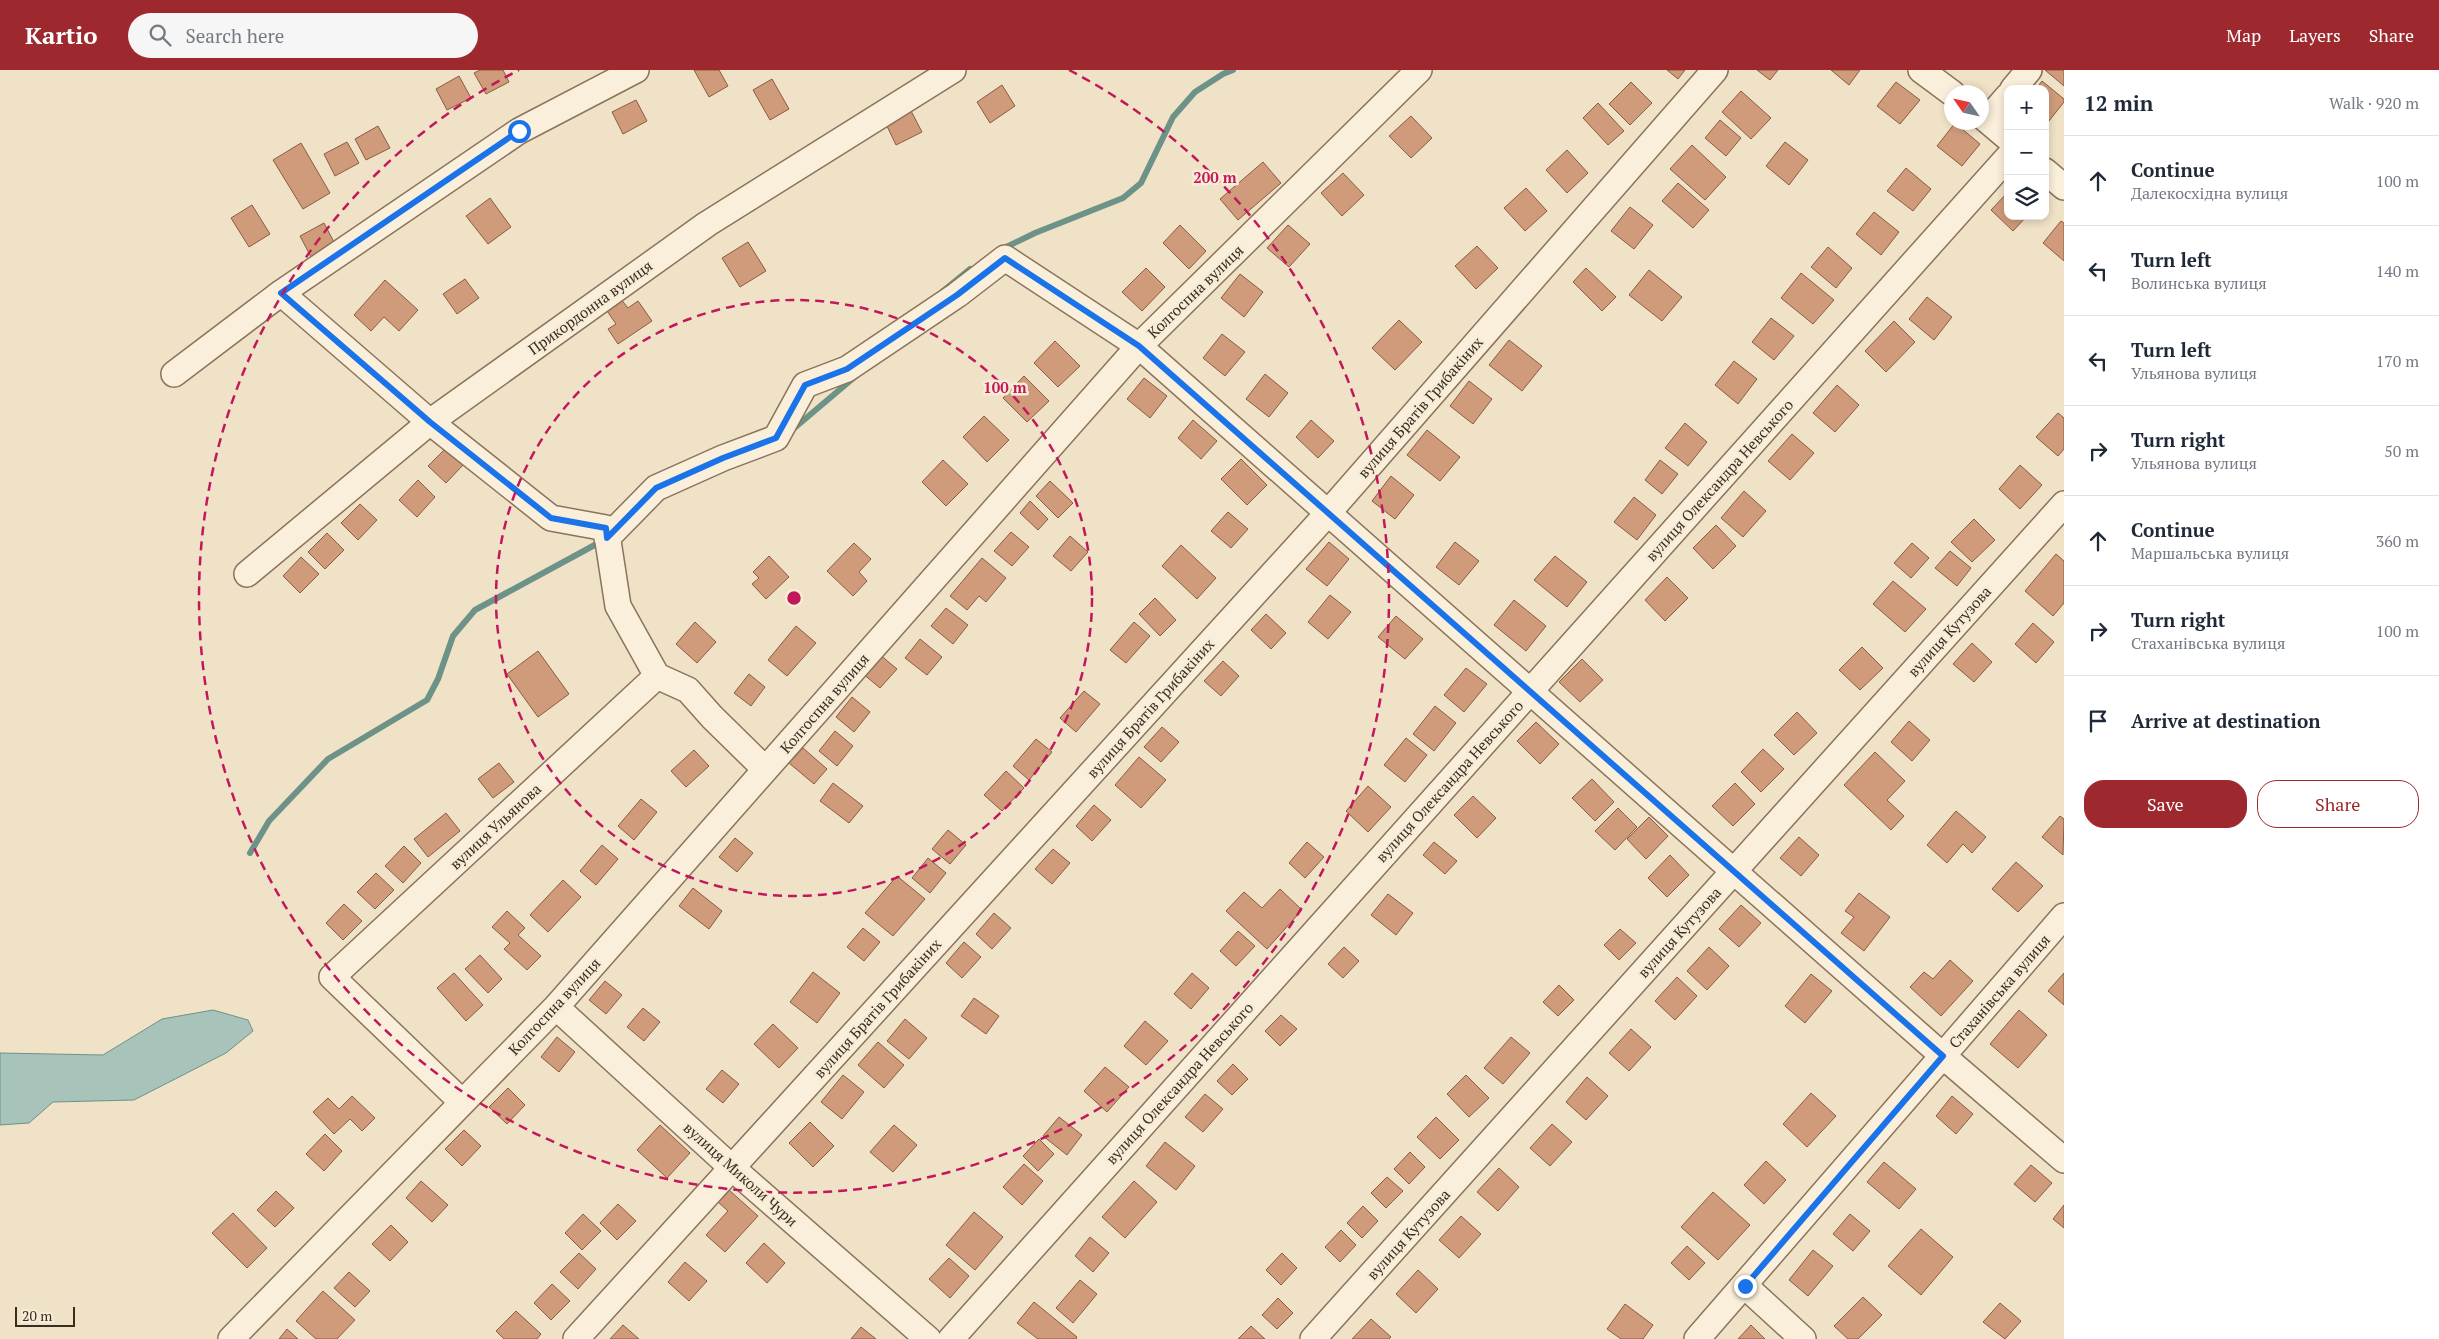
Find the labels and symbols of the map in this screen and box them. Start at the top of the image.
north arrow [1944,85,1989,130]
route start [508,120,531,143]
text: 200 m [1193,167,1237,187]
street label: Колгоспна вулиця [1143,240,1247,342]
street label: Прикордонна вулиця [524,255,656,359]
street label: вулиця Братів Грибакіних [1353,332,1487,482]
text: 100 m [983,377,1027,397]
street label: вулиця Олександра Невського [1641,395,1797,565]
street label: вулиця Кутузова [1903,581,1995,681]
centre of rings [785,589,803,607]
street label: вулиця Братів Грибакіних [1082,634,1218,782]
street label: Колгоспна вулиця [775,649,873,757]
street label: вулиця Олександра Невського [1371,696,1527,866]
street label: вулиця Ульянова [445,778,545,873]
street label: вулиця Кутузова [1633,882,1725,982]
street label: Стаханівська вулиця [1944,930,2054,1052]
street label: вулиця Братів Грибакіних [809,934,945,1082]
street label: Колгоспна вулиця [504,953,604,1059]
street label: вулиця Олександра Невського [1101,998,1257,1168]
street label: вулиця Миколи Чури [680,1117,802,1231]
street label: вулиця Кутузова [1362,1184,1454,1284]
route end [1734,1275,1757,1298]
scale bar [15,1304,75,1327]

